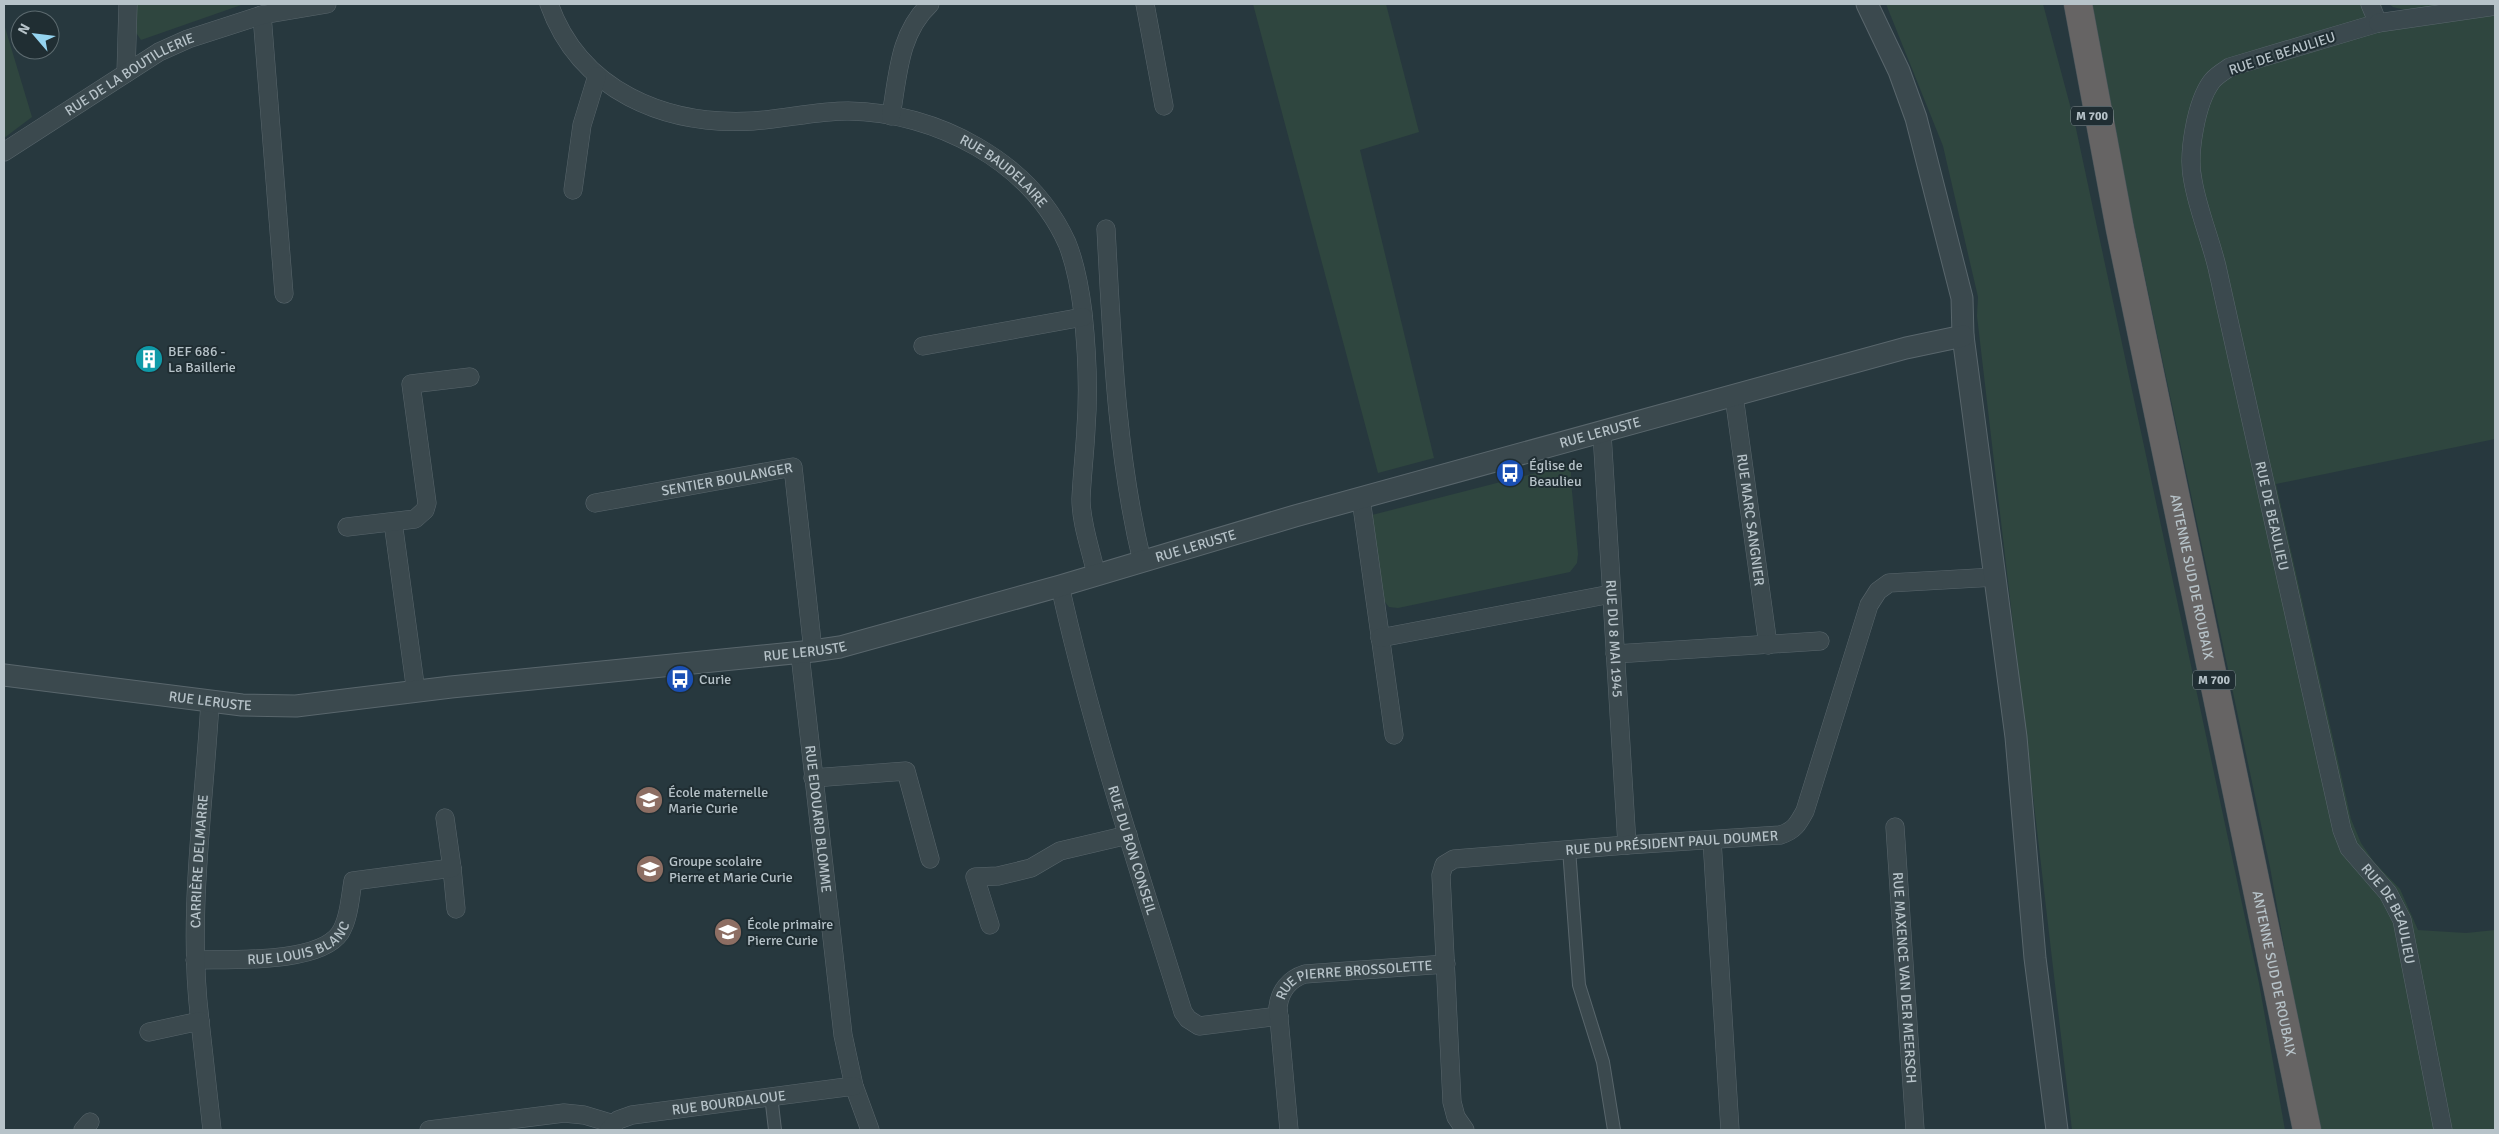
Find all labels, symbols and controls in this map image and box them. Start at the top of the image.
north arrow [10,10,60,60]
text: N [14,21,34,37]
street label: RUE DE BEAULIEU [2227,28,2338,79]
street label: RUE DE LA BOUTILLERIE [62,30,196,120]
road number: M 700 [2071,106,2113,125]
street label: RUE BAUDELAIRE [957,131,1051,211]
place label: BEF 686 - La Baillerie [168,343,236,376]
building icon: BEF 686 - La Baillerie [134,344,164,374]
street label: RUE LERUSTE [1558,413,1643,452]
street label: RUE MARC SANGNIER [1733,453,1768,587]
place label: Église de Beaulieu [1529,457,1583,490]
bus stop icon: Église de Beaulieu [1495,458,1525,488]
street label: SENTIER BOULANGER [660,459,794,500]
street label: RUE DE BEAULIEU [2251,460,2292,572]
street label: ANTENNE SUD DE ROUBAIX [2166,493,2217,661]
street label: RUE LERUSTE [1153,526,1238,566]
street label: RUE DU 8 MAI 1945 [1602,579,1626,698]
street label: RUE LERUSTE [763,637,849,665]
bus stop icon: Curie [665,664,695,694]
road number: M 700 [2193,670,2235,690]
place label: Curie [699,671,731,688]
street label: RUE LERUSTE [168,688,252,714]
street label: RUE EDOUARD BLOMME [801,744,835,894]
place label: École maternelle Marie Curie [668,784,768,817]
street label: RUE DU BON CONSEIL [1104,784,1160,917]
school or university icon: École maternelle Marie Curie [634,785,664,815]
street label: CARRIÈRE DELMARRE [187,794,212,928]
street label: RUE DU PRÉSIDENT PAUL DOUMER [1565,827,1779,859]
place label: Groupe scolaire Pierre et Marie Curie [669,853,793,886]
school or university icon: Groupe scolaire Pierre et Marie Curie [635,854,665,884]
street label: RUE DE BEAULIEU [2357,860,2418,966]
street label: RUE MAXENCE VAN DER MEERSCH [1889,871,1920,1084]
street label: ANTENNE SUD DE ROUBAIX [2249,889,2299,1058]
place label: École primaire Pierre Curie [747,916,833,949]
school or university icon: École primaire Pierre Curie [713,917,743,947]
street label: RUE LOUIS BLANC [247,919,354,968]
street label: RUE PIERRE BROSSOLETTE [1272,957,1433,1002]
street label: RUE BOURDALOUE [671,1087,787,1119]

